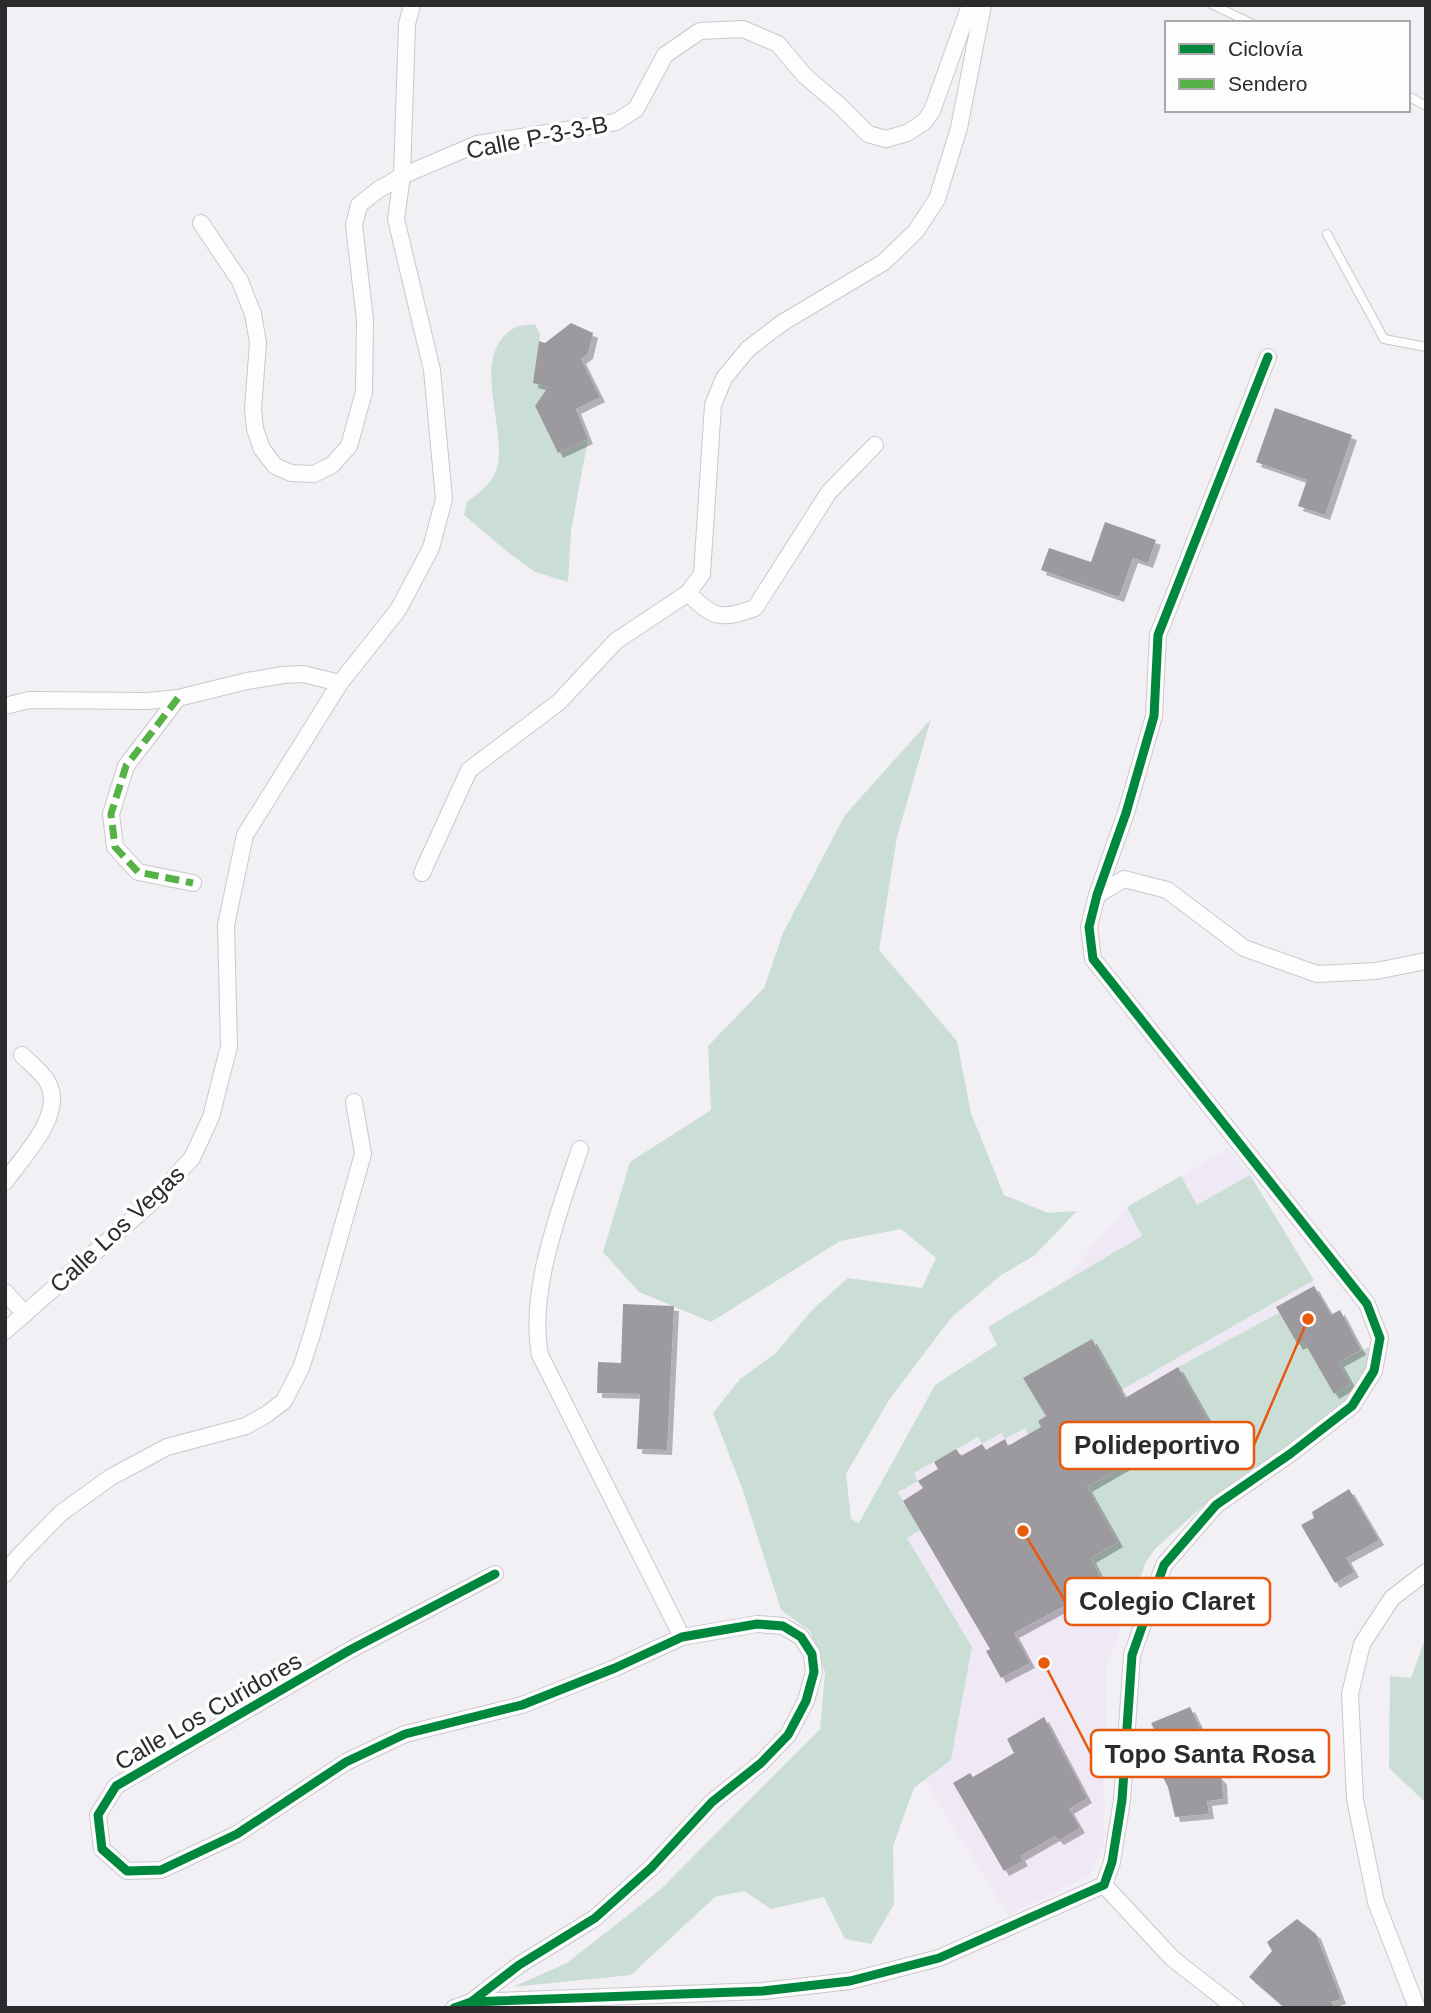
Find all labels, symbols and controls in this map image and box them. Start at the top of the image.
legend [1165,21,1410,112]
text: Ciclovía [1228,37,1303,60]
text: Sendero [1228,72,1307,95]
street label: Calle P-3-3-B [464,110,610,164]
street label: Calle Los Vegas [44,1160,190,1298]
callout: Polideportivo [1060,1422,1254,1469]
text: Polideportivo [1074,1430,1240,1460]
callout: Colegio Claret [1065,1578,1270,1625]
text: Colegio Claret [1079,1586,1255,1616]
street label: Calle Los Curidores [110,1647,306,1775]
callout: Topo Santa Rosa [1091,1730,1329,1777]
text: Topo Santa Rosa [1105,1739,1316,1769]

